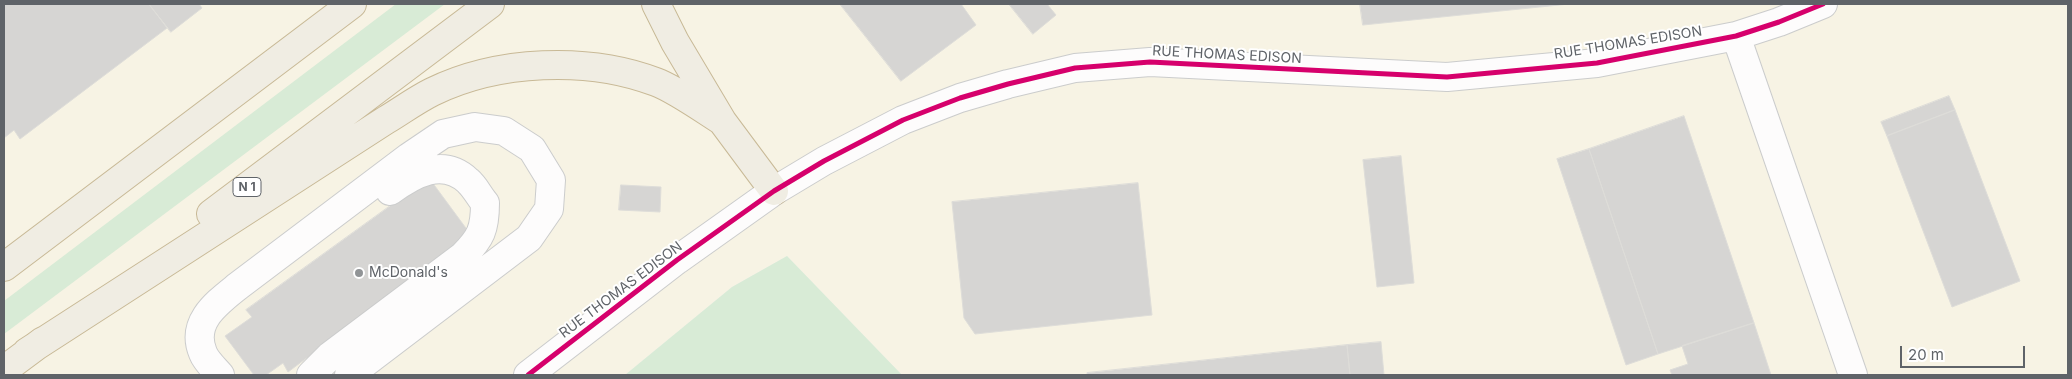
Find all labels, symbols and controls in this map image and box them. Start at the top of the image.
street label: RUE THOMAS EDISON [1553,23,1703,63]
street label: RUE THOMAS EDISON [1152,43,1302,67]
road number: N 1 [233,178,261,196]
street label: RUE THOMAS EDISON [556,238,686,342]
place label: McDonald's [369,265,448,281]
marker: McDonald's [353,267,365,279]
scale bar [1902,336,2027,368]
text: 20 m [1908,345,1944,364]

